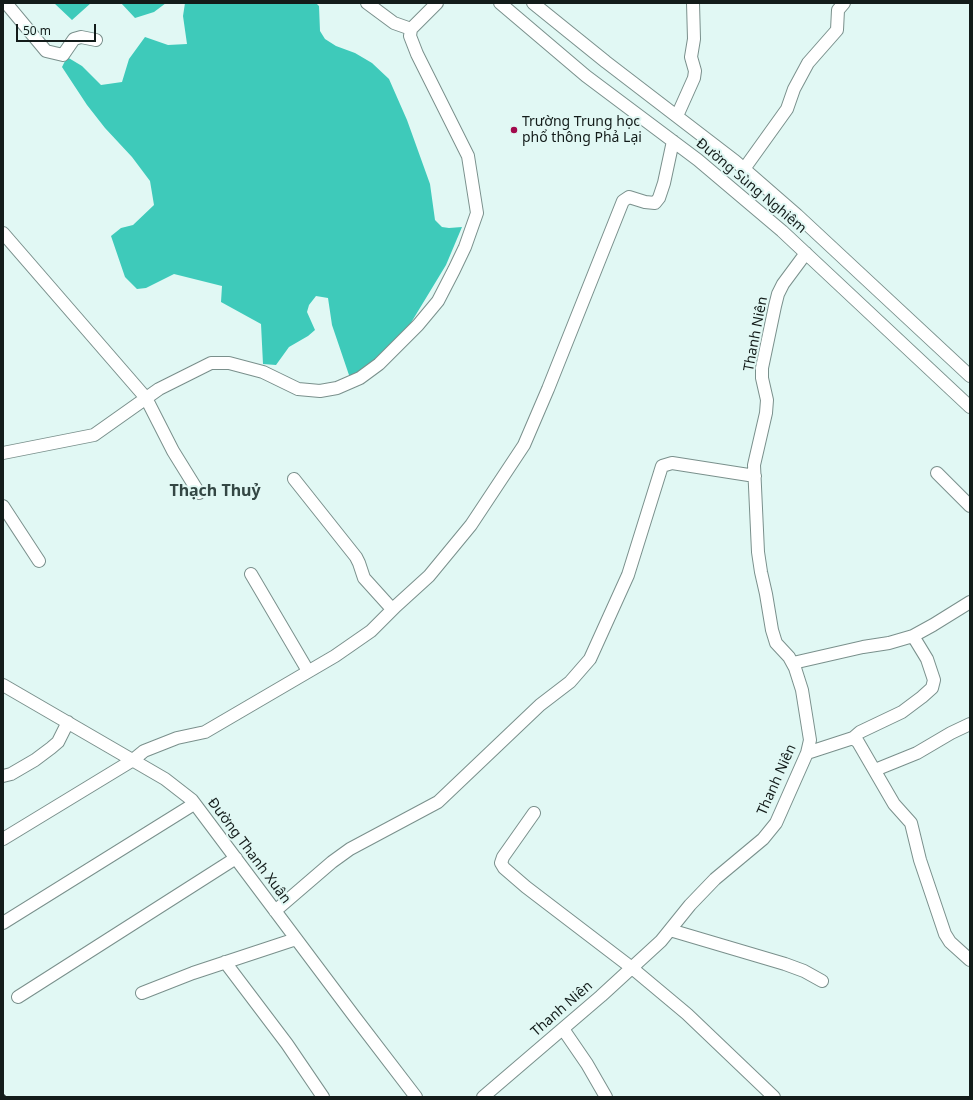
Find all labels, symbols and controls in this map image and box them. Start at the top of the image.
scale bar [18,16,98,42]
text: 50 m [23,22,51,39]
place label: Trường Trung học phổ thông Phả Lại [522,114,642,146]
marker: Trường Trung học phổ thông Phả Lại [509,125,519,135]
street label: Đường Sùng Nghiêm [692,135,810,237]
street label: Thanh Niên [741,295,771,373]
district label: Thạch Thuỷ [169,481,261,501]
street label: Thanh Niên [754,742,800,818]
street label: Đường Thanh Xuân [204,795,294,907]
street label: Thanh Niên [528,978,596,1040]

